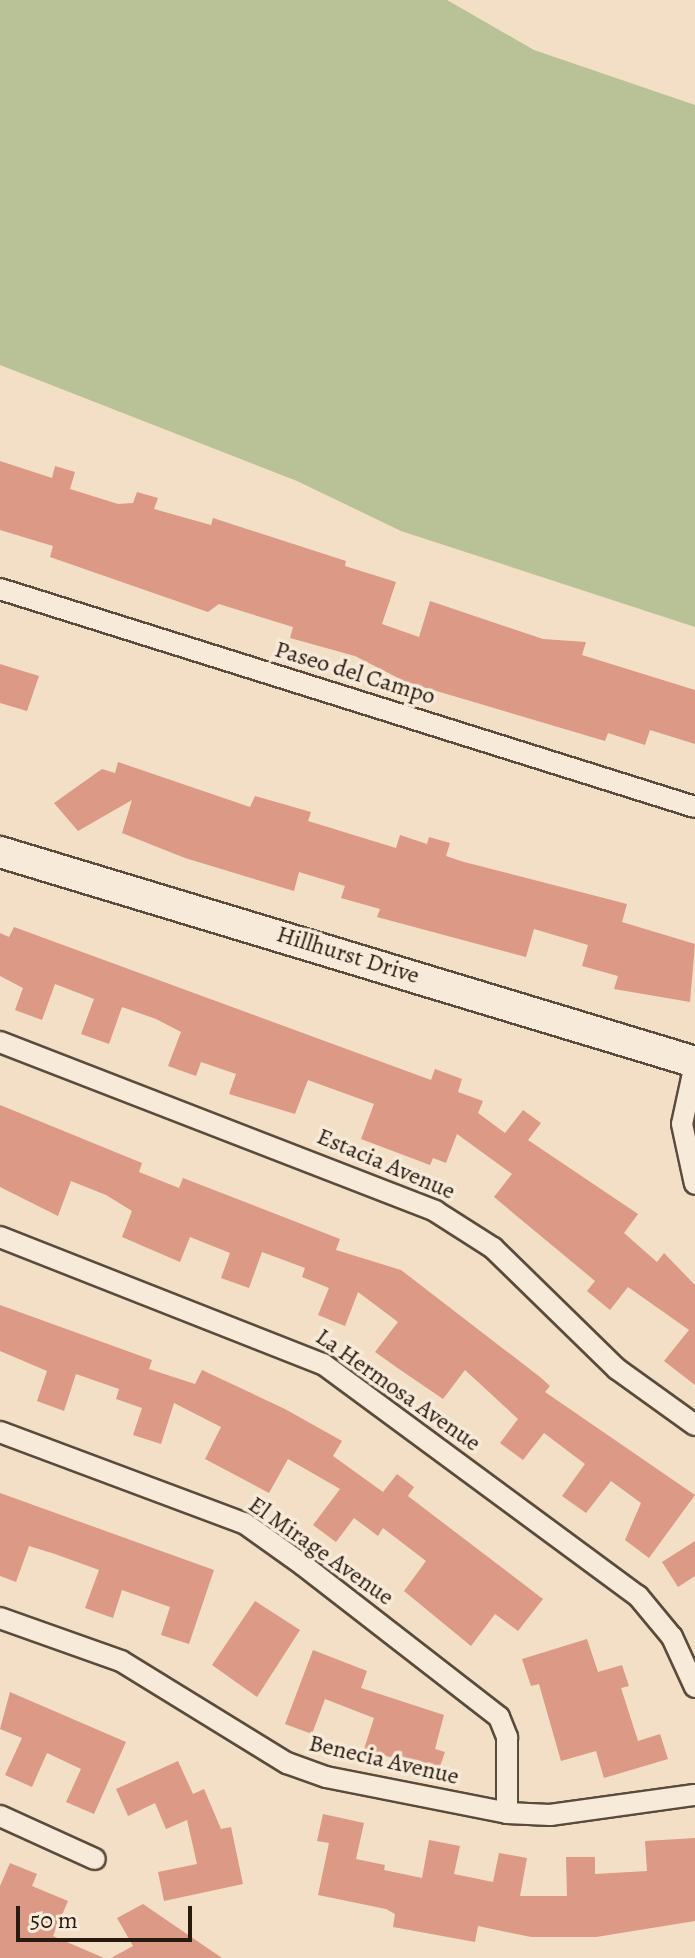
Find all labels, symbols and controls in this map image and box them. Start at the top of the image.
street label: Paseo del Campo [271,635,439,711]
street label: Hillhurst Drive [273,920,423,990]
street label: Estacia Avenue [313,1122,459,1206]
street label: La Hermosa Avenue [310,1322,486,1458]
street label: El Mirage Avenue [243,1490,399,1612]
street label: Benecia Avenue [306,1729,462,1791]
scale bar [20,1890,196,1940]
text: 50 m [30,1904,78,1936]

